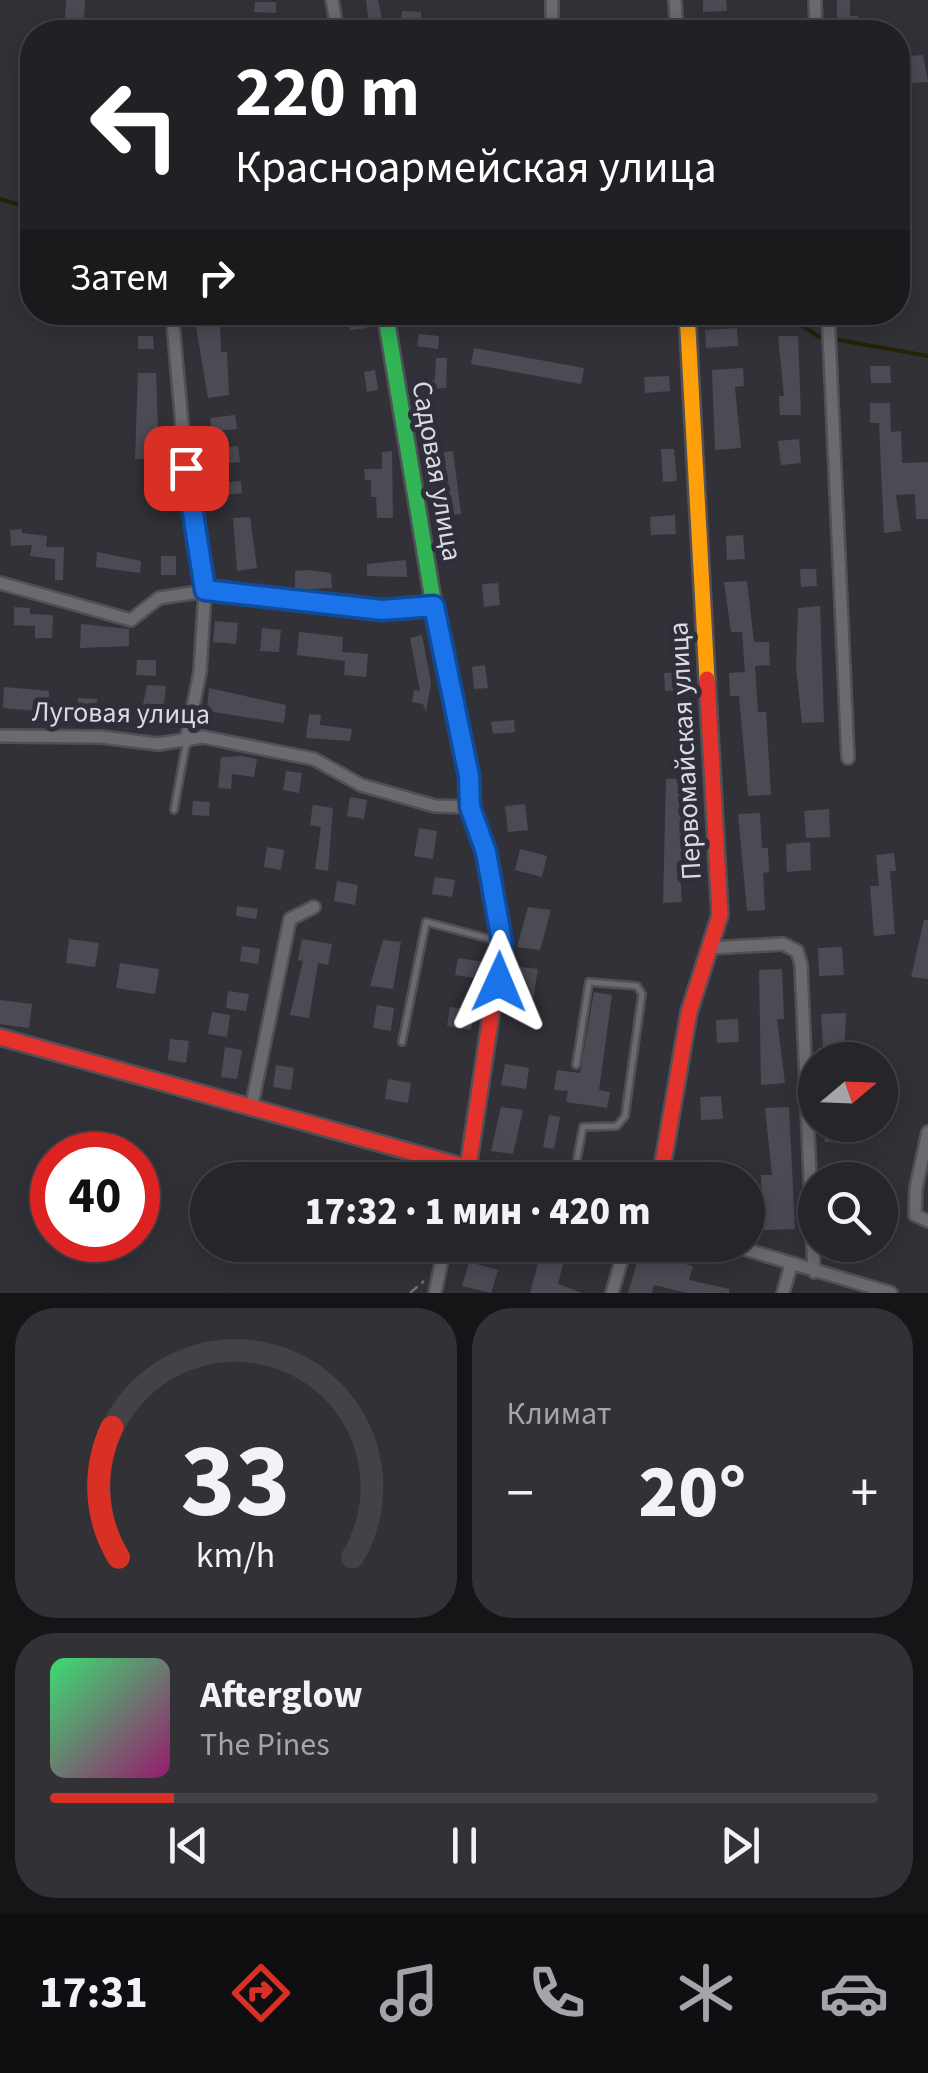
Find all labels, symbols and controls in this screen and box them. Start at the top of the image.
text: 220 m [235,43,420,143]
icon: left [70,60,200,190]
text: Красноармейская улица [235,136,717,200]
icon: right [189,250,244,305]
text: Затем [70,251,169,305]
street label: Садовая улица [402,378,472,564]
pin [144,426,229,511]
icon: arrive [159,441,214,496]
street label: Первомайская улица [658,621,712,881]
street label: Луговая улица [32,691,210,735]
position arrow [447,930,551,1034]
north arrow [798,1042,898,1142]
map controls [798,1042,898,1262]
speed limit sign: 40 [30,1132,160,1262]
button: search [798,1162,898,1262]
text: 17:32 · 1 мин · 420 m [305,1185,650,1239]
text: Климат [507,1391,611,1437]
text: 33 [181,1409,291,1557]
text: 20° [638,1439,746,1546]
text: − [507,1455,534,1533]
text: + [851,1455,878,1533]
text: km/h [196,1530,275,1581]
text: Afterglow [200,1668,363,1722]
text: The Pines [200,1722,330,1768]
icon: previous [161,1818,216,1873]
icon: pause [437,1818,492,1873]
icon: next [713,1818,768,1873]
icon: directions [226,1958,296,2028]
icon: music [374,1958,444,2028]
icon: phone [522,1958,592,2028]
icon: climate [671,1958,741,2028]
icon: car [819,1958,889,2028]
text: 17:31 [39,1961,148,2025]

